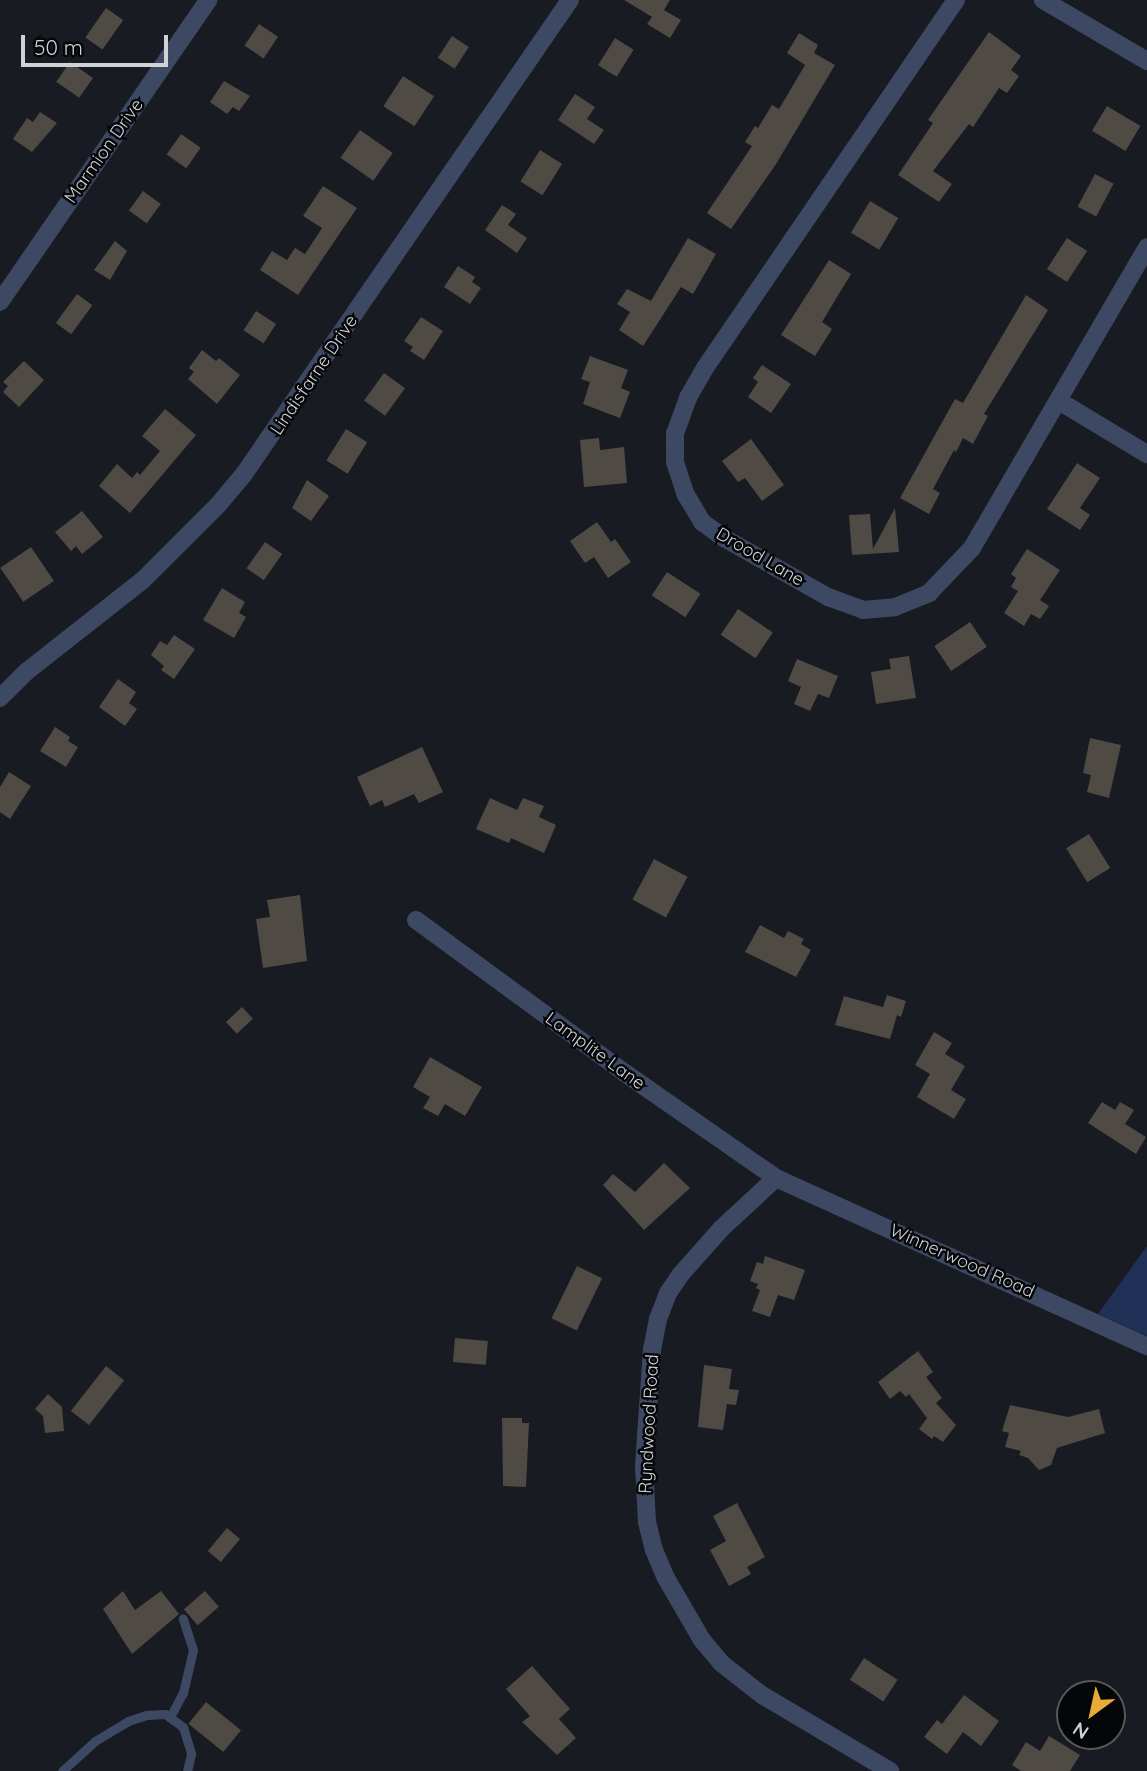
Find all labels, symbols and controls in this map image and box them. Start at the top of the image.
scale bar [24,21,172,65]
text: 50 m [34,34,83,60]
street label: Marmion Drive [60,95,148,207]
street label: Lindisfarne Drive [266,311,362,439]
street label: Drood Lane [712,523,808,591]
street label: Lamplite Lane [541,1008,649,1094]
street label: Winnerwood Road [886,1219,1038,1303]
street label: Ryndwood Road [635,1354,663,1494]
north arrow [1056,1680,1126,1750]
text: N [1068,1717,1093,1745]

